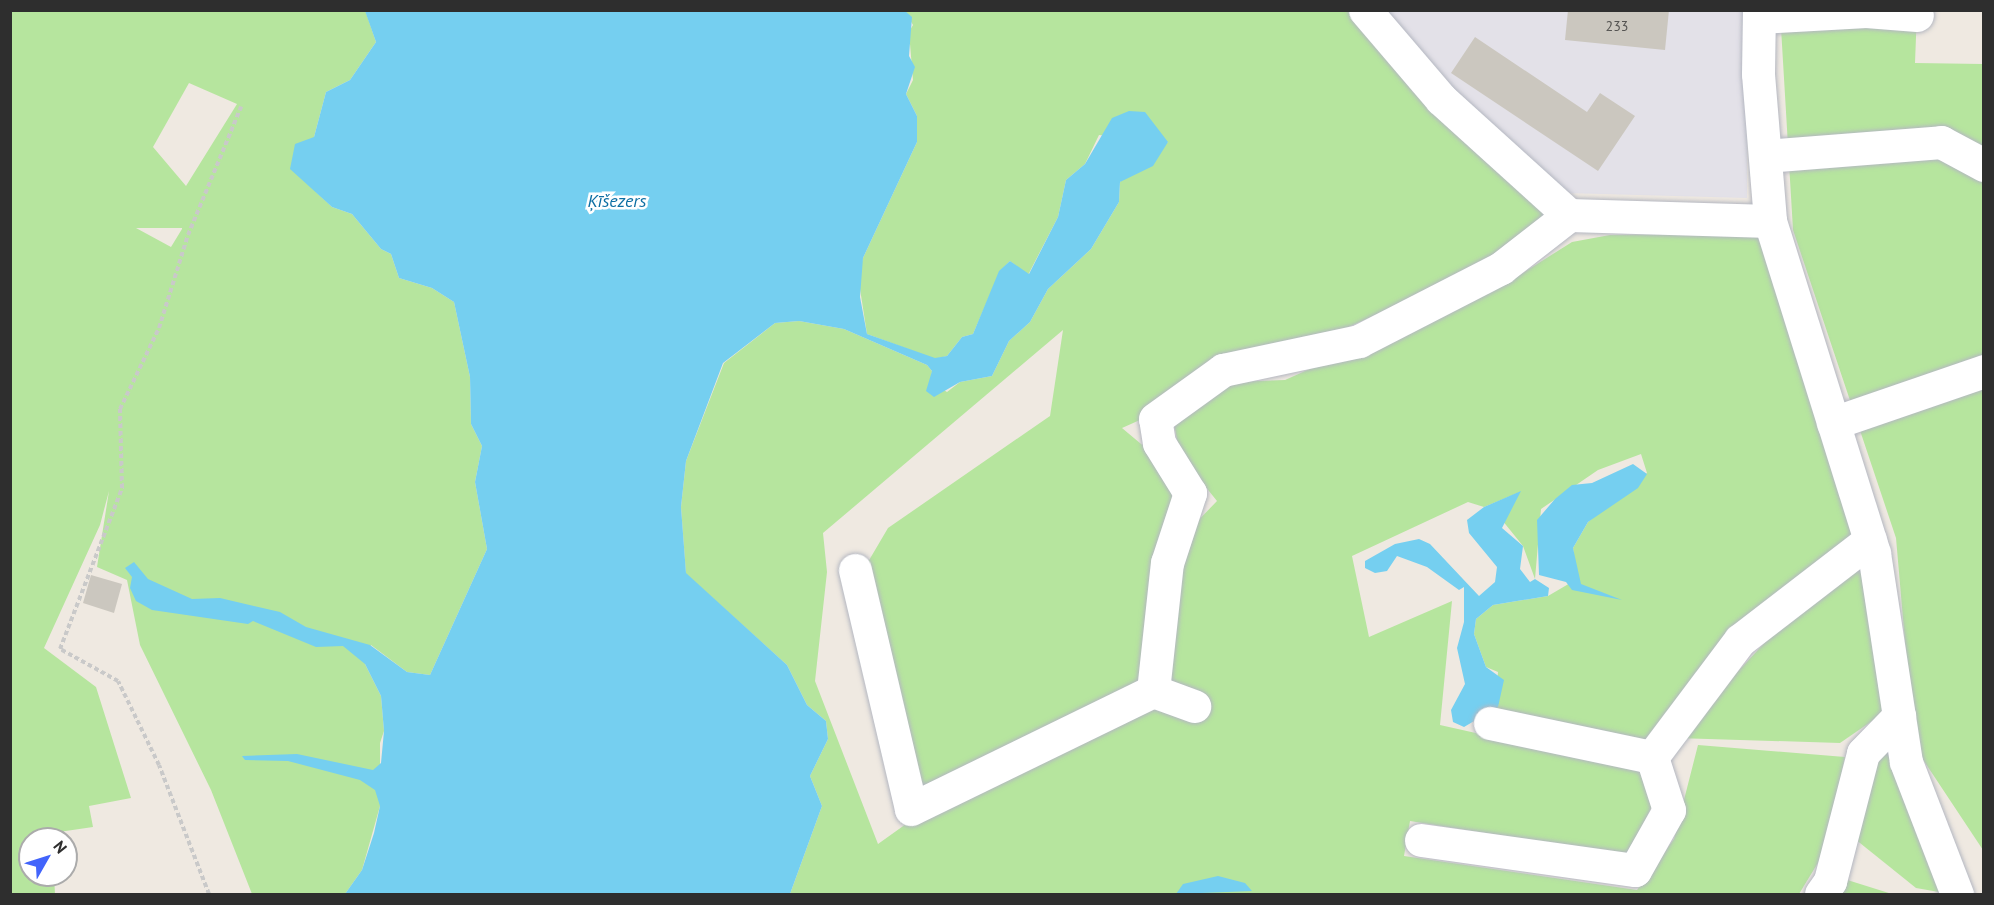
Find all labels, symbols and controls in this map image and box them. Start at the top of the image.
house number: 233 [1606,18,1628,34]
water label: Ķīšezers [588,190,646,212]
north arrow [18,827,78,887]
text: N [49,837,72,857]

